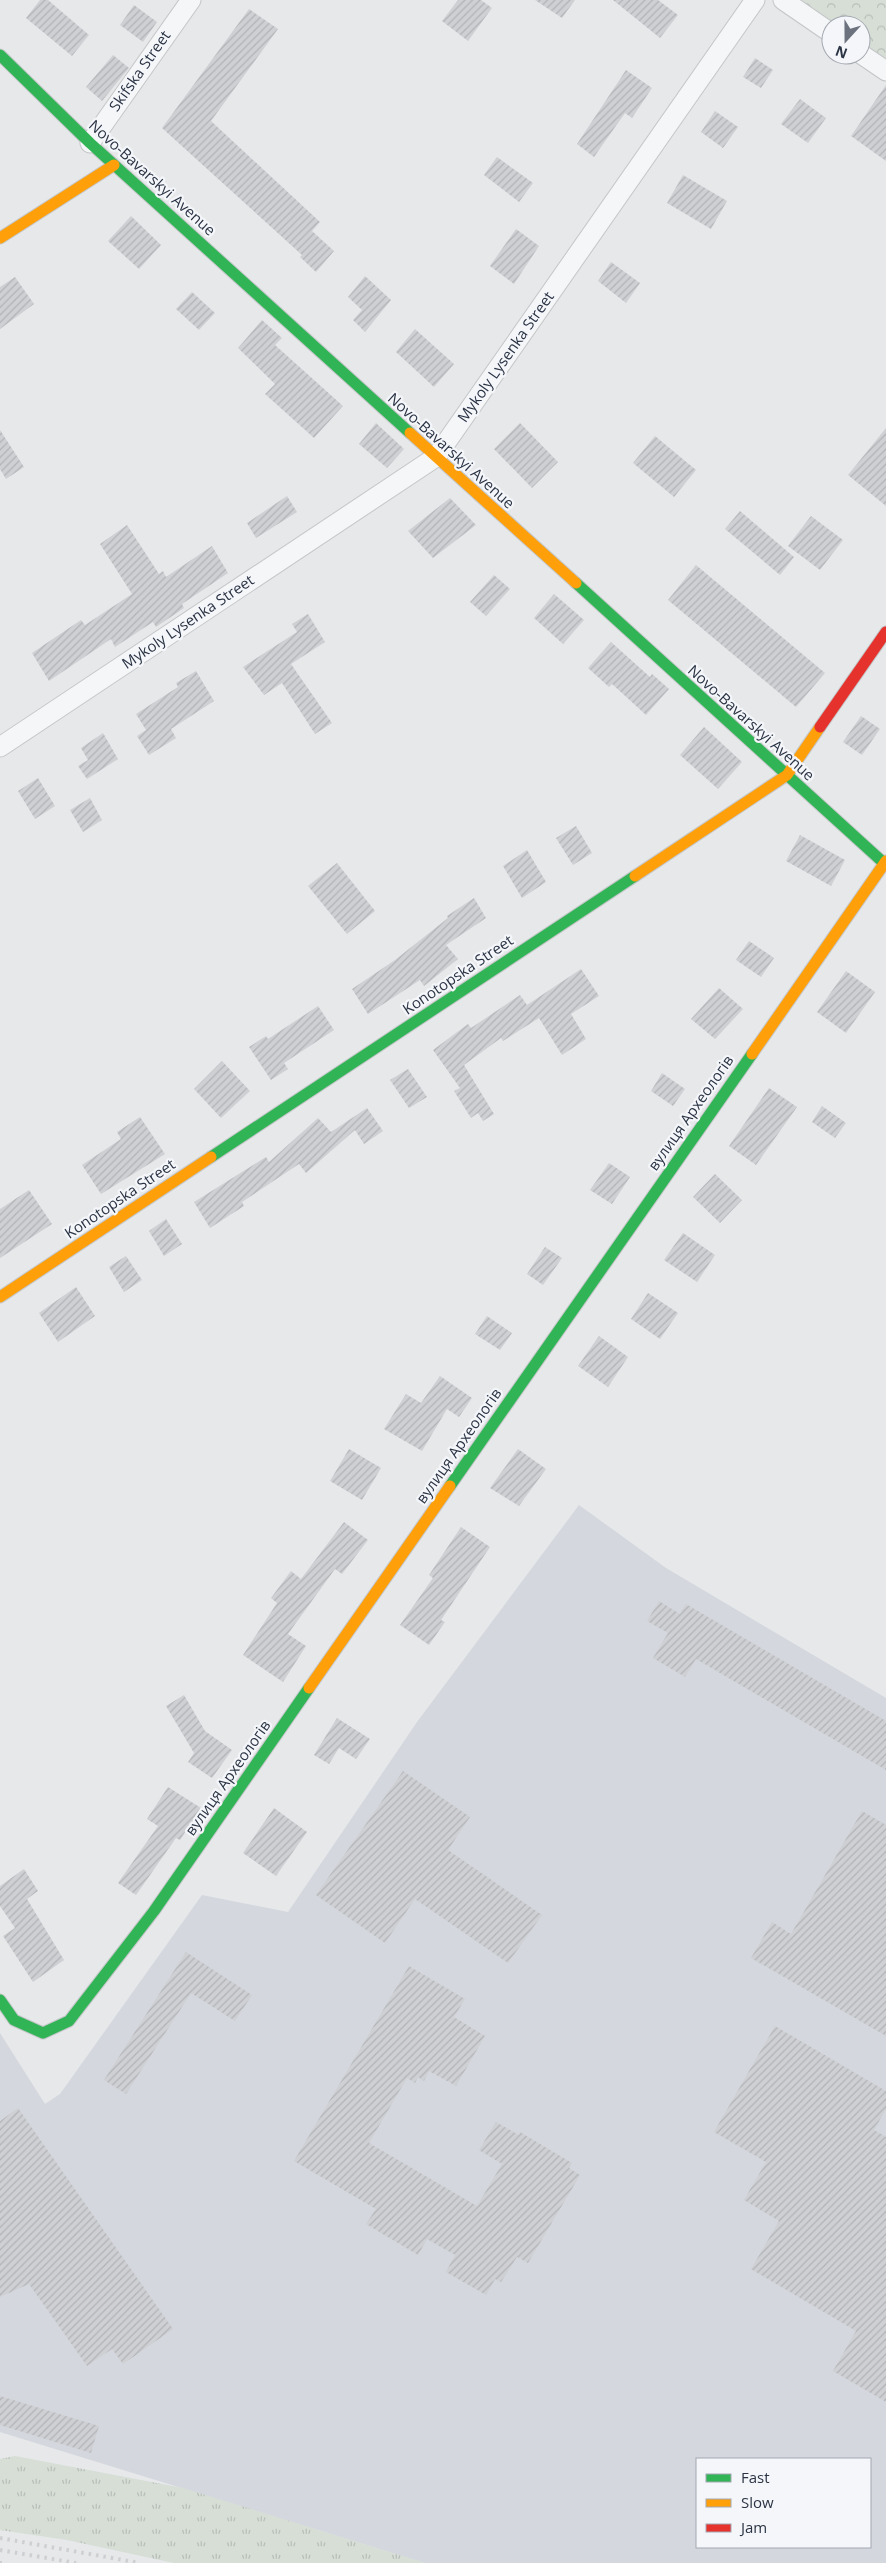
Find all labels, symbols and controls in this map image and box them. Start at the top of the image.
north arrow [821,15,871,65]
street label: Skifska Street [104,26,174,115]
text: N [832,42,850,64]
street label: Novo-Bavarskyi Avenue [85,115,220,240]
street label: Mykoly Lysenka Street [452,287,558,426]
street label: Novo-Bavarskyi Avenue [384,388,519,513]
street label: Mykoly Lysenka Street [118,569,257,673]
street label: Novo-Bavarskyi Avenue [684,660,819,785]
street label: Konotopska Street [398,930,517,1019]
street label: вулиця Археологів [643,1051,737,1174]
street label: Konotopska Street [60,1154,179,1243]
street label: вулиця Археологів [411,1384,505,1507]
street label: вулиця Археологів [180,1716,274,1839]
legend [696,2458,871,2548]
text: Fast [741,2467,770,2487]
text: Slow [741,2492,774,2512]
text: Jam [739,2517,767,2537]

